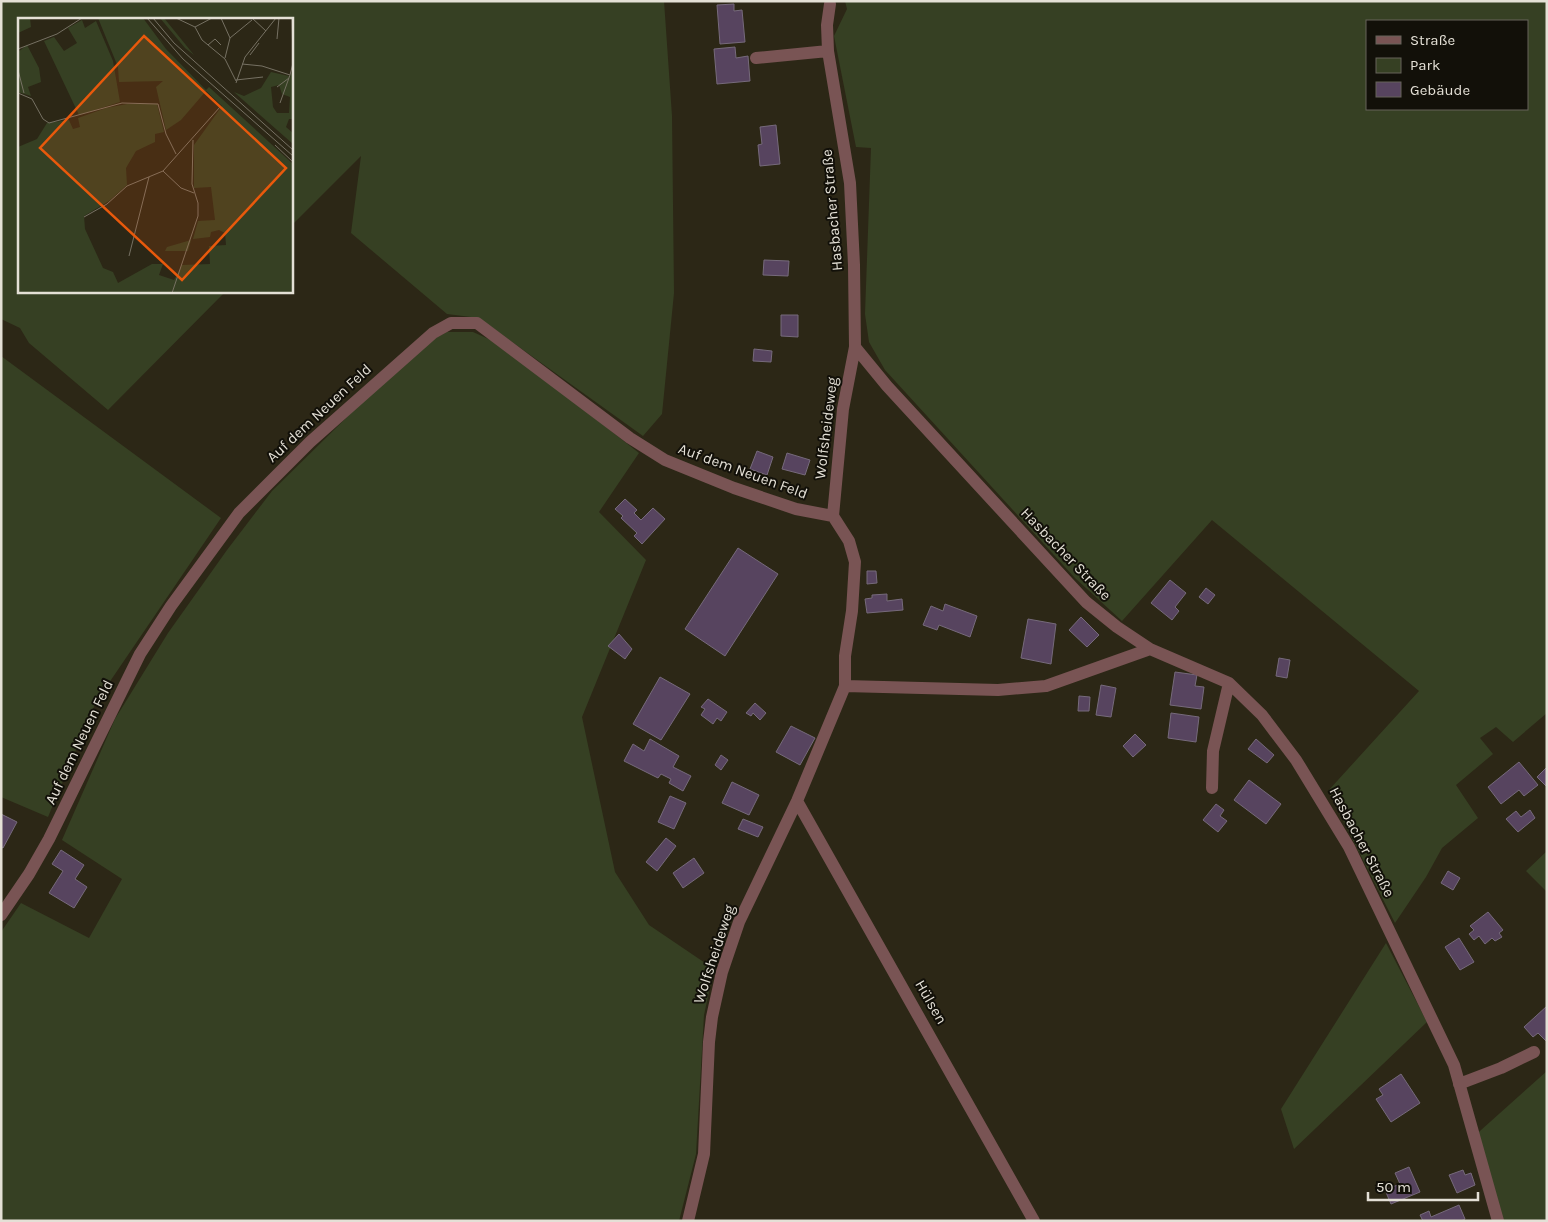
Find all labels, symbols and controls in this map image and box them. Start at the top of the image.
inset map [18,18,292,292]
legend [1366,20,1528,110]
text: Straße [1410,31,1455,49]
text: Park [1410,56,1440,74]
text: Gebäude [1410,81,1470,99]
street label: Hasbacher Straße [818,148,846,272]
street label: Auf dem Neuen Feld [263,360,375,466]
street label: Wolfsheideweg [811,375,841,480]
street label: Auf dem Neuen Feld [676,439,810,503]
street label: Hasbacher Straße [1017,504,1115,604]
street label: Auf dem Neuen Feld [41,677,117,807]
street label: Hasbacher Straße [1325,784,1399,900]
street label: Wolfsheideweg [690,902,739,1006]
street label: Hülsen [911,977,951,1027]
scale bar [1368,1170,1478,1202]
text: 50 m [1376,1178,1411,1196]

